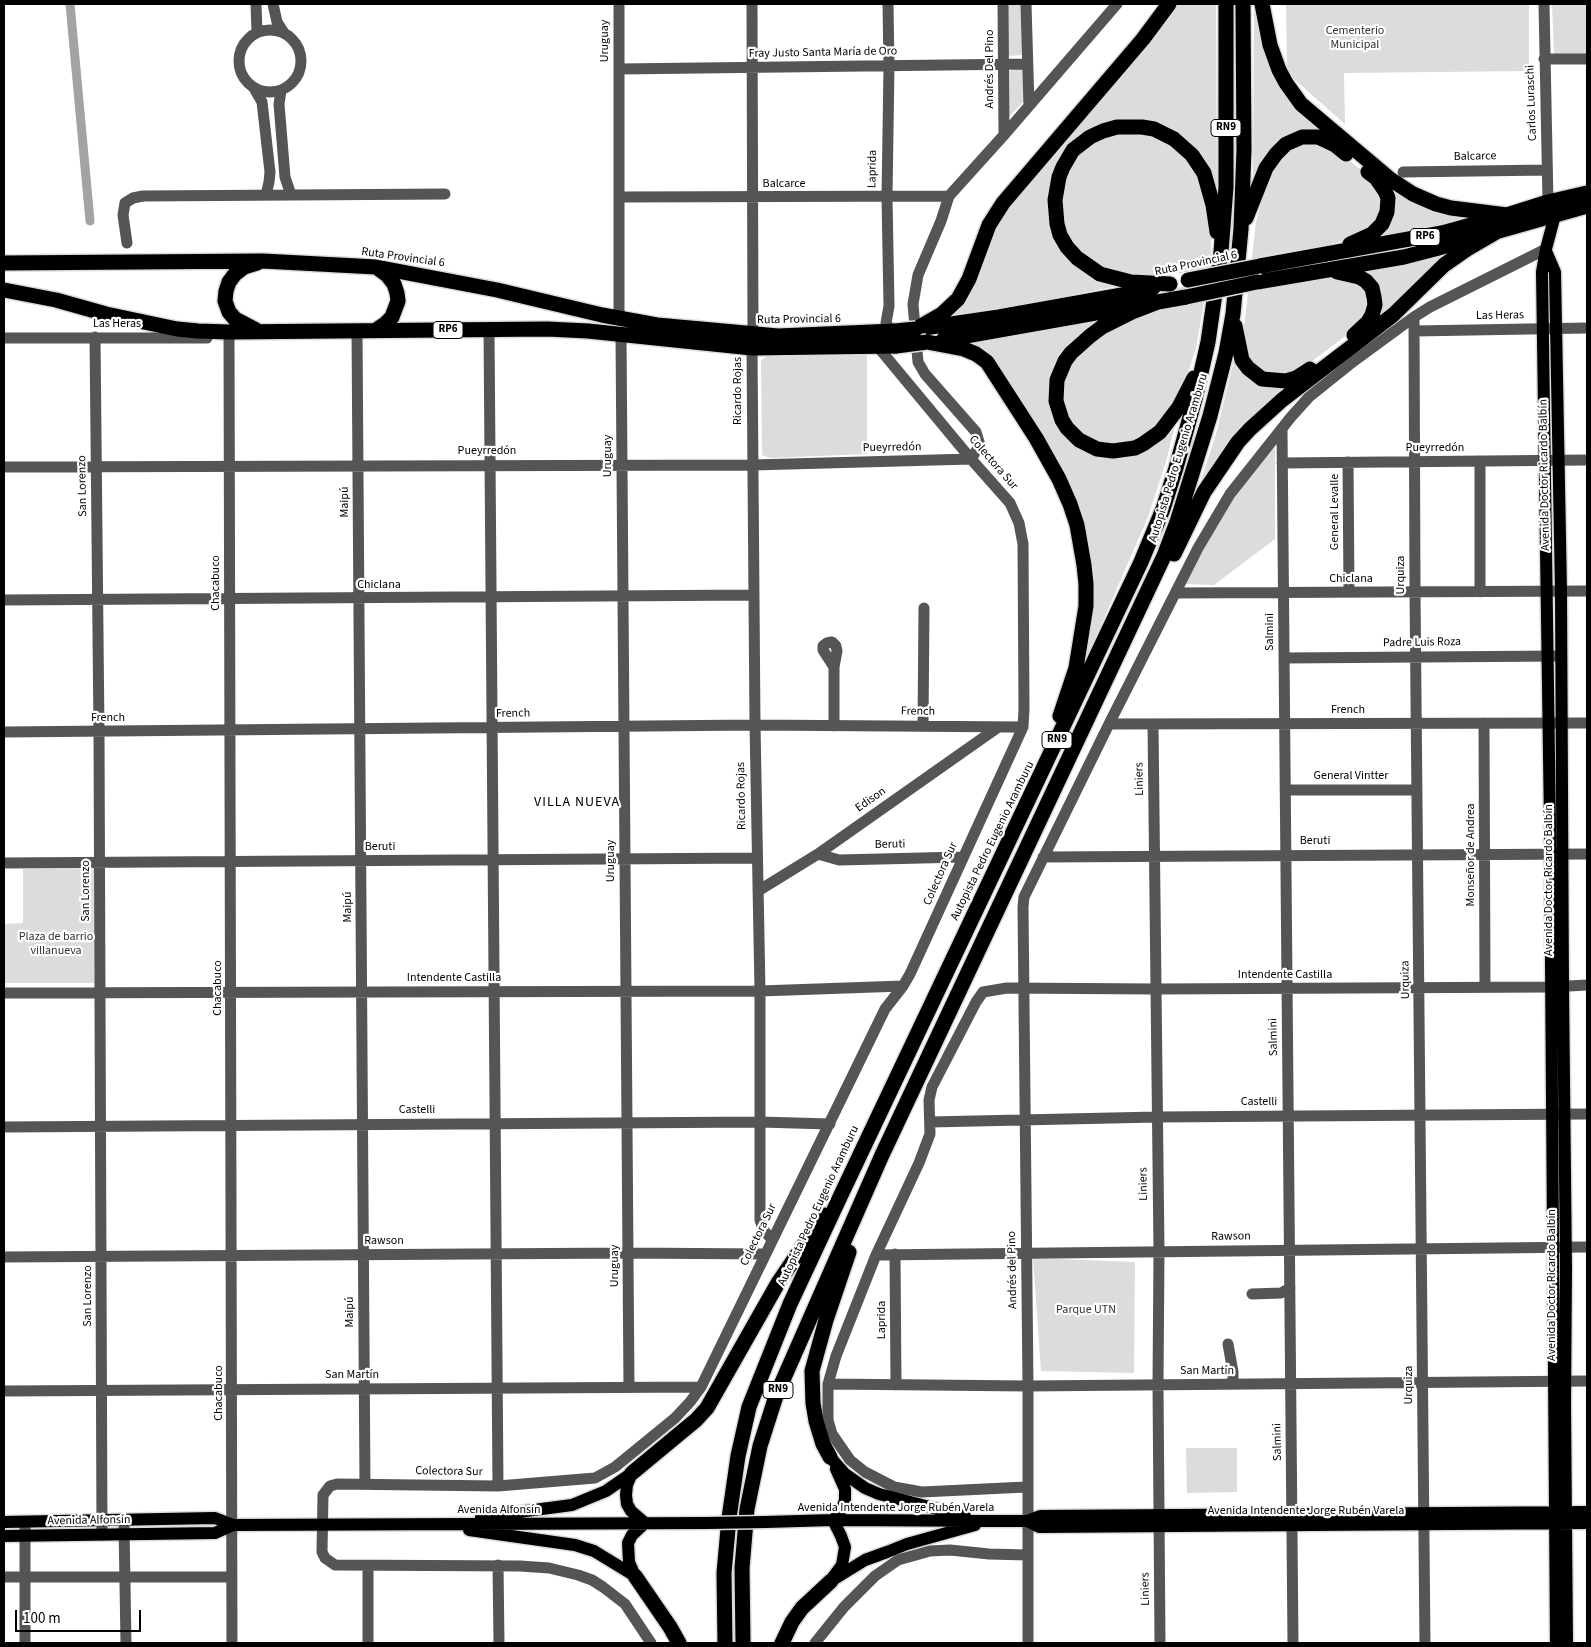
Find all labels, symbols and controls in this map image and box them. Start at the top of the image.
street label: Uruguay [598,20,612,62]
park label: Cementerio Municipal [1326,24,1384,52]
street label: Andrés Del Pino [983,30,997,108]
street label: Fray Justo Santa María de Oro [749,45,897,61]
street label: Carlos Luraschi [1523,65,1541,141]
road number: RN9 [1211,120,1241,136]
street label: Balcarce [1453,149,1497,165]
street label: Laprida [865,150,881,188]
street label: Balcarce [763,177,805,191]
road number: RP6 [1410,228,1440,246]
street label: Ruta Provincial 6 [360,245,446,271]
street label: Ruta Provincial 6 [1153,248,1239,280]
street label: Las Heras [1476,308,1524,324]
street label: Ruta Provincial 6 [757,312,841,328]
street label: Las Heras [93,317,141,331]
road number: RP6 [433,322,463,338]
street label: Ricardo Rojas [731,357,745,425]
street label: Autopista Pedro Eugenio Aramburu [1146,372,1212,544]
street label: Avenida Doctor Ricardo Balbín [1536,399,1554,551]
street label: Colectora Sur [965,433,1021,493]
street label: Uruguay [601,435,615,477]
street label: Pueyrredón [862,440,922,456]
street label: Pueyrredón [1406,441,1464,455]
street label: Pueyrredón [458,444,516,458]
street label: San Lorenzo [75,455,91,517]
street label: General Levalle [1328,474,1342,550]
street label: Maipú [338,487,352,517]
street label: Chacabuco [209,555,223,611]
street label: Urquiza [1394,556,1408,594]
street label: Chiclana [1329,572,1373,586]
street label: Chiclana [357,578,401,592]
street label: Salmini [1263,613,1277,651]
street label: Padre Luis Roza [1383,635,1461,651]
street label: French [1331,703,1365,717]
street label: French [901,705,935,719]
street label: French [496,707,530,721]
street label: French [91,711,125,725]
road number: RN9 [1042,732,1072,748]
street label: Autopista Pedro Eugenio Aramburu [948,759,1038,923]
street label: Ricardo Rojas [734,762,750,830]
street label: Liniers [1133,762,1147,796]
street label: General Vintter [1314,769,1388,783]
street label: Edison [853,784,889,816]
district label: VILLA NUEVA [533,795,621,811]
street label: Monseñor de Andrea [1464,803,1478,907]
street label: Avenida Doctor Ricardo Balbín [1542,804,1556,956]
street label: Beruti [1300,834,1330,848]
street label: Beruti [875,838,905,852]
street label: Beruti [365,840,395,854]
street label: Uruguay [604,840,618,882]
street label: Colectora Sur [921,840,961,908]
street label: San Lorenzo [79,860,93,922]
street label: Maipú [341,892,355,922]
park label: Plaza de barrio villanueva [19,930,93,958]
street label: Chacabuco [211,960,225,1016]
street label: Urquiza [1398,960,1414,1000]
street label: Intendente Castilla [1238,968,1332,982]
street label: Intendente Castilla [407,971,501,985]
street label: Salmini [1266,1018,1282,1056]
street label: Castelli [1241,1095,1277,1109]
street label: Castelli [399,1103,435,1117]
street label: Autopista Pedro Eugenio Aramburu [775,1123,863,1289]
street label: Liniers [1137,1167,1151,1201]
street label: Colectora Sur [738,1201,780,1269]
street label: Avenida Doctor Ricardo Balbín [1545,1209,1559,1361]
street label: Rawson [1211,1229,1251,1245]
street label: Andrés del Pino [1005,1231,1021,1309]
street label: Rawson [364,1234,404,1248]
street label: Uruguay [608,1245,622,1287]
street label: San Lorenzo [81,1265,95,1327]
street label: Maipú [343,1297,357,1327]
street label: Laprida [875,1301,889,1339]
park label: Parque UTN [1056,1303,1116,1317]
street label: San Martín [1180,1364,1234,1378]
street label: Chacabuco [212,1365,226,1421]
street label: Urquiza [1402,1366,1416,1404]
street label: San Martín [325,1368,379,1382]
road number: RN9 [763,1382,793,1398]
street label: Salmini [1270,1423,1286,1461]
street label: Colectora Sur [415,1464,483,1480]
street label: Avenida Intendente Jorge Rubén Varela [798,1501,994,1515]
street label: Avenida Alfonsín [457,1503,541,1517]
street label: Avenida Intendente Jorge Rubén Varela [1208,1504,1404,1518]
street label: Avenida Alfonsín [47,1513,131,1529]
street label: Liniers [1139,1572,1153,1606]
scale bar [18,1600,144,1632]
text: 100 m [23,1608,61,1629]

